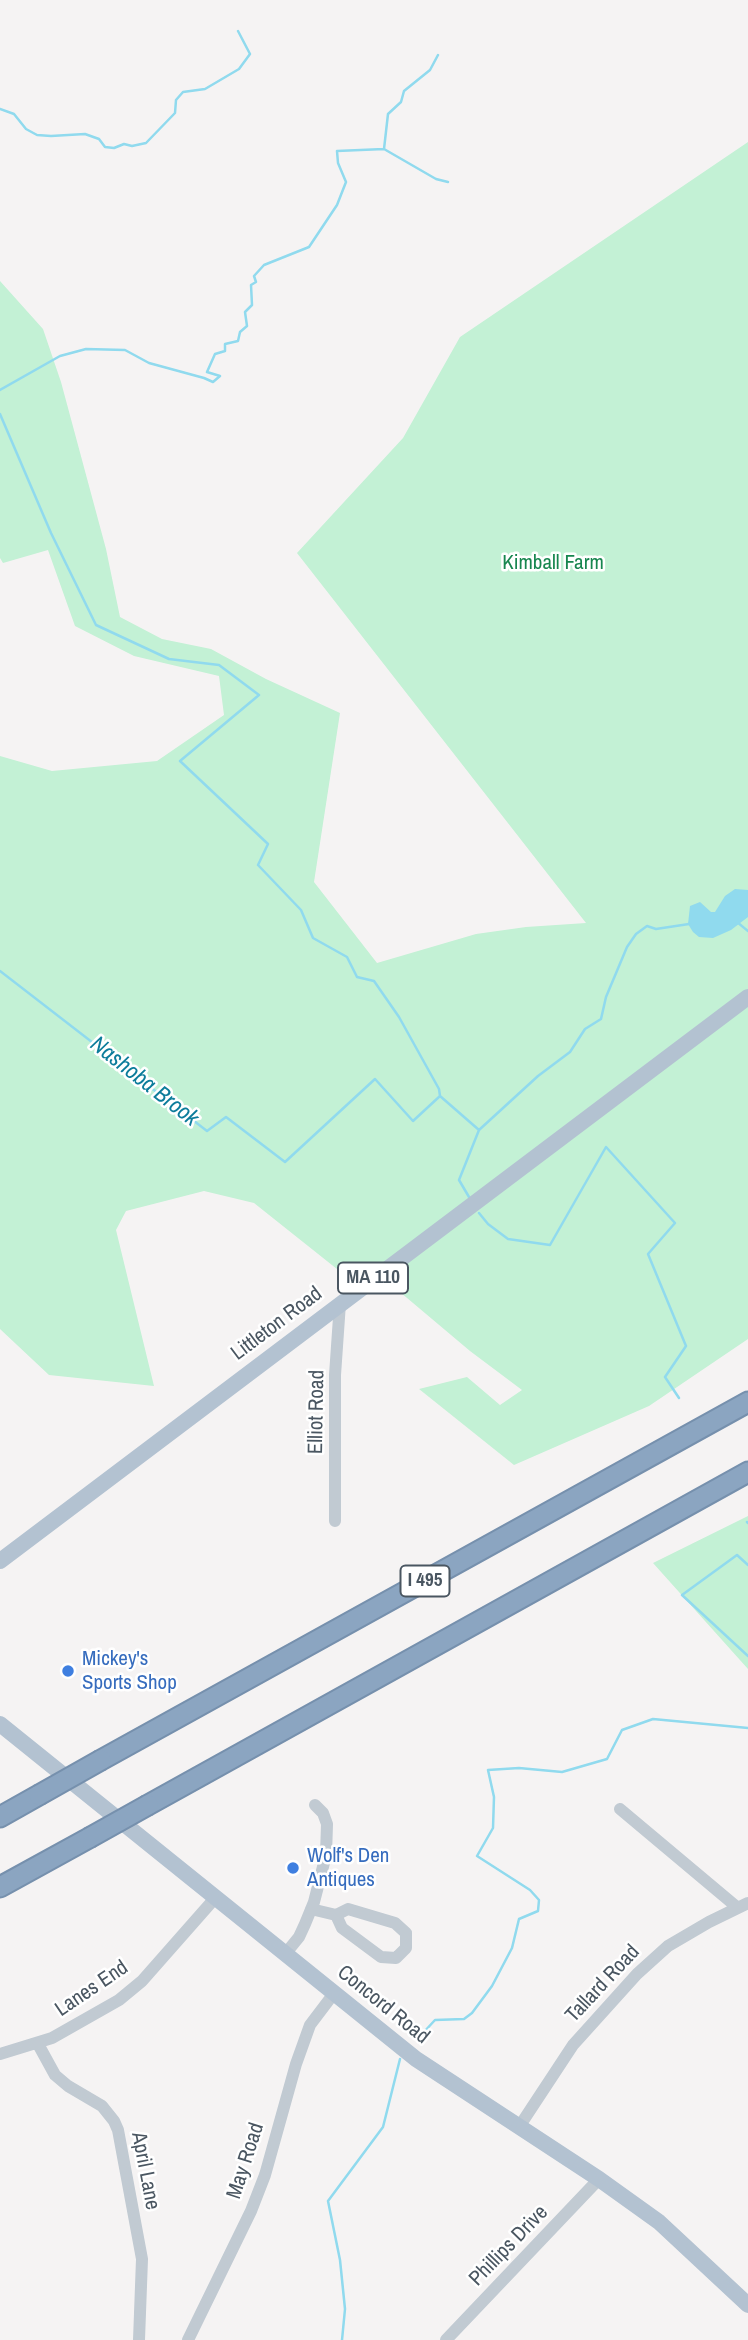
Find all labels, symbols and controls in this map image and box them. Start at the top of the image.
park label: Kimball Farm [502,550,604,576]
water label: Nashoba Brook [84,1031,204,1133]
road number: MA 110 [338,1262,408,1294]
street label: Littleton Road [227,1282,327,1366]
street label: Elliot Road [304,1370,330,1454]
road number: I 495 [400,1566,450,1596]
place label: Mickey's Sports Shop [82,1646,177,1696]
marker: Mickey's Sports Shop [60,1663,76,1679]
place label: Wolf's Den Antiques [307,1843,389,1893]
marker: Wolf's Den Antiques [285,1860,301,1876]
street label: Tallard Road [561,1940,645,2028]
street label: Lanes End [51,1956,133,2022]
street label: Concord Road [332,1960,434,2050]
street label: May Road [222,2120,270,2202]
street label: April Lane [125,2130,165,2212]
street label: Phillips Drive [464,2200,554,2292]

